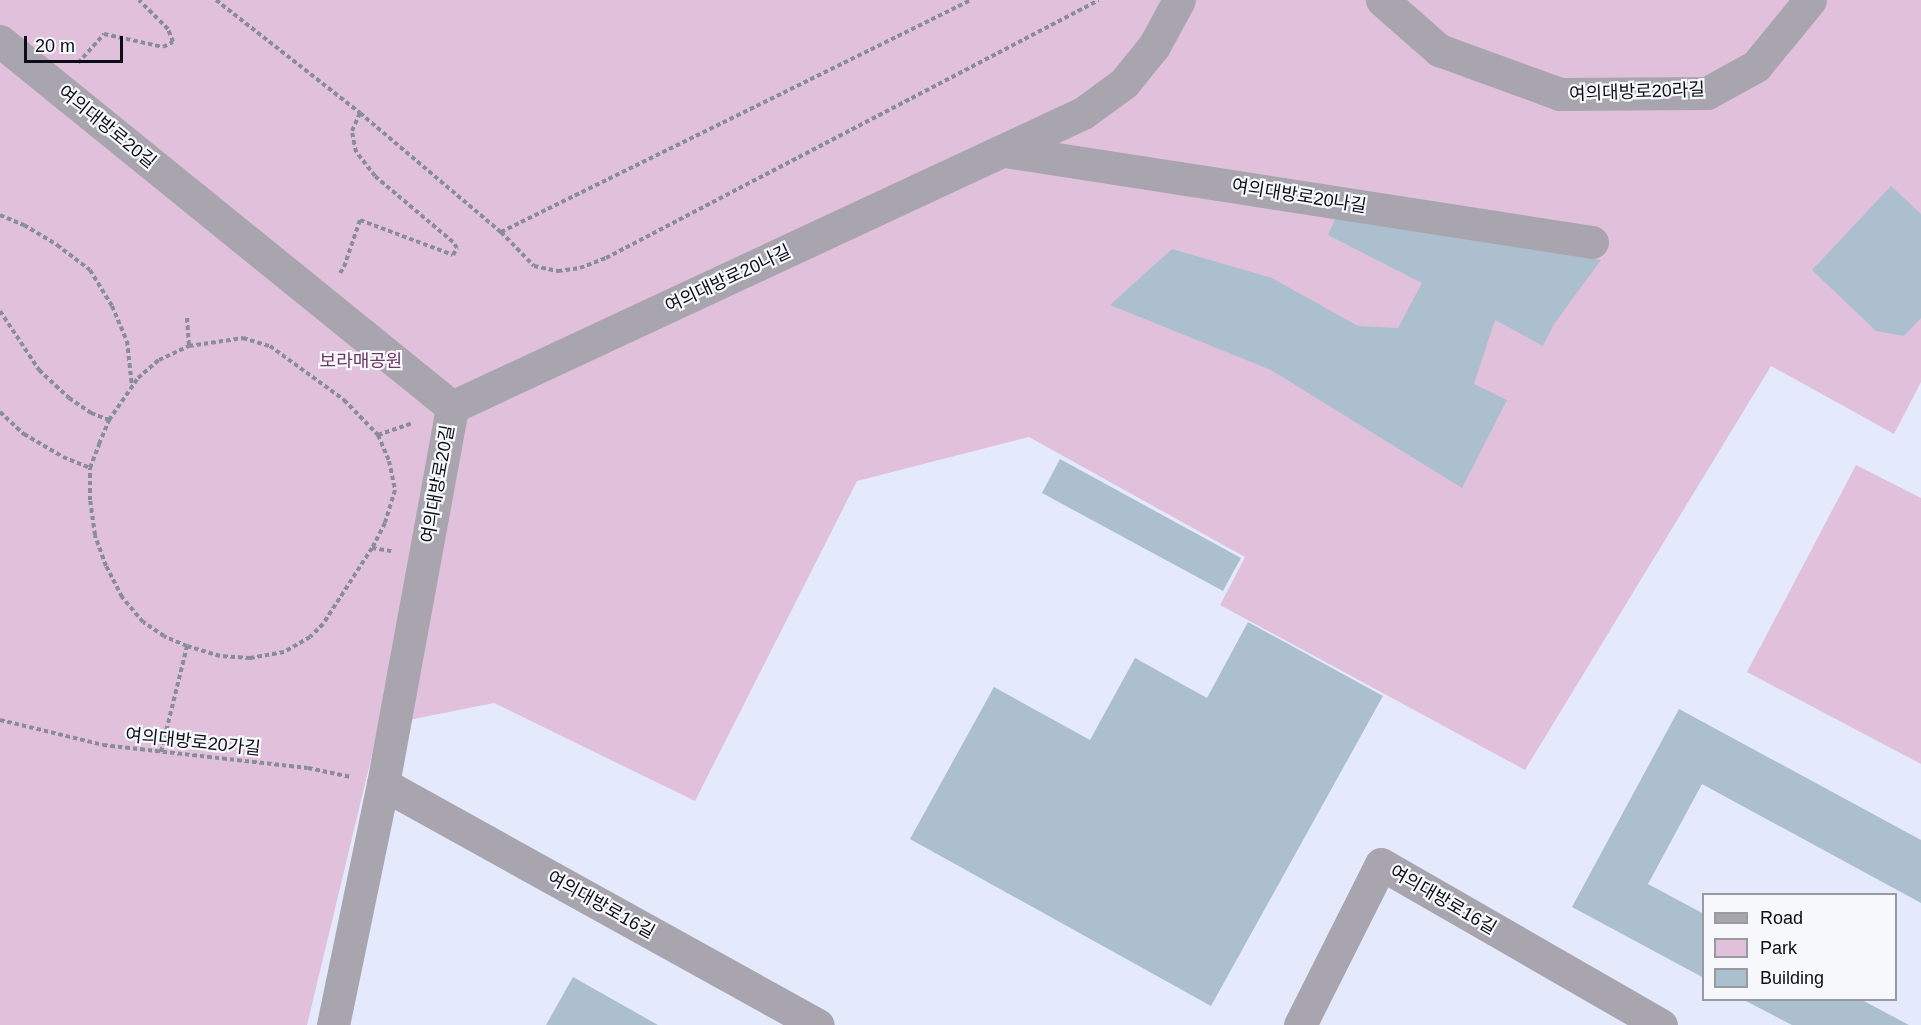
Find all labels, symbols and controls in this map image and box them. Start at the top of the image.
scale bar [27,24,126,62]
text: 20 m [35,36,75,56]
street label: 여의대방로20라길 [1569,79,1705,105]
street label: 여의대방로20길 [54,81,160,173]
street label: 여의대방로20나길 [1230,175,1368,217]
street label: 여의대방로20나길 [662,240,794,318]
park label: 보라매공원 [320,350,402,372]
street label: 여의대방로20길 [417,423,459,545]
street label: 여의대방로20가길 [124,724,262,760]
street label: 여의대방로16길 [1386,861,1500,939]
street label: 여의대방로16길 [544,867,658,943]
legend [1702,893,1897,1001]
text: Road [1760,908,1803,928]
text: Park [1760,938,1797,958]
text: Building [1760,968,1824,988]

